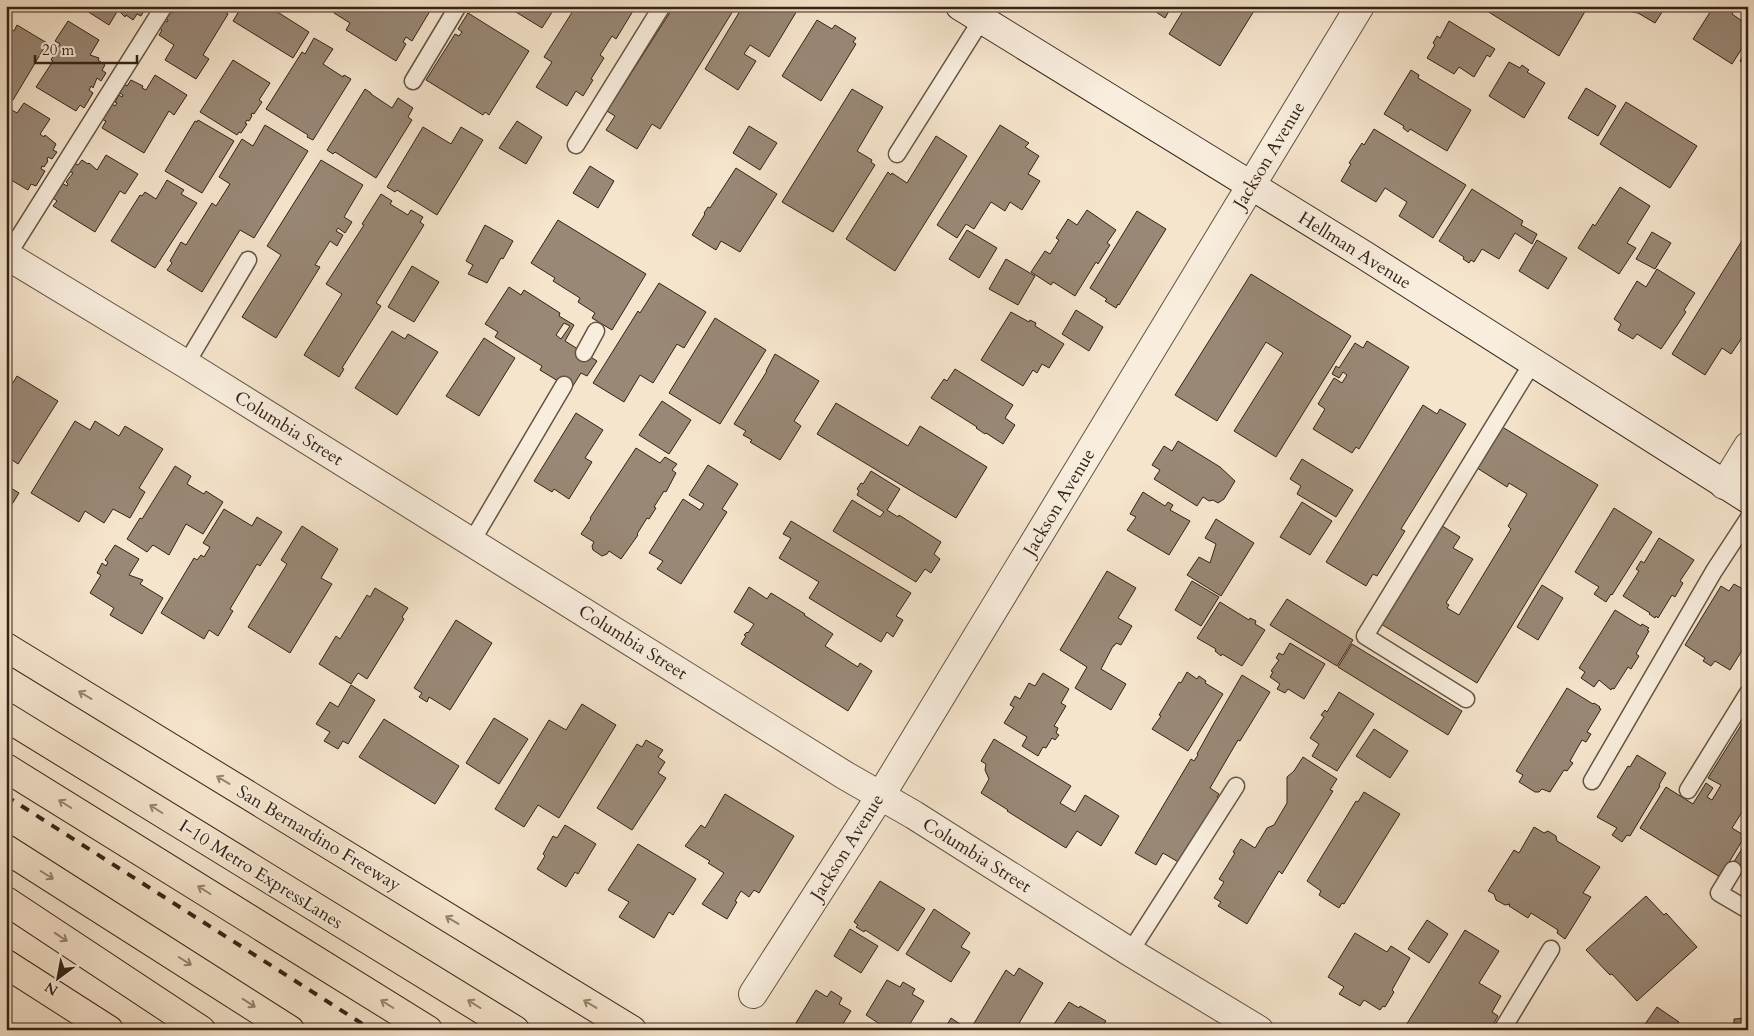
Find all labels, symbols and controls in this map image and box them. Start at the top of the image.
scale bar [35,32,138,64]
text: 20 m [42,40,74,60]
street label: Jackson Avenue [1226,97,1311,216]
street label: Hellman Avenue [1293,206,1416,295]
street label: Columbia Street [230,385,348,472]
street label: Jackson Avenue [1016,444,1101,563]
street label: Columbia Street [574,599,692,686]
one-way arrow [78,690,92,700]
one-way arrow [217,775,231,785]
street label: San Bernardino Freeway [232,779,406,898]
street label: Jackson Avenue [803,789,890,908]
one-way arrow [59,799,73,809]
one-way arrow [150,804,164,814]
street label: Columbia Street [918,812,1036,899]
street label: I-10 Metro ExpressLanes [174,814,347,935]
one-way arrow [40,870,54,880]
one-way arrow [197,884,211,894]
one-way arrow [445,914,459,924]
one-way arrow [54,933,68,943]
north arrow [32,954,82,1004]
one-way arrow [177,957,191,967]
text: N [41,977,62,1000]
one-way arrow [241,998,255,1008]
one-way arrow [380,999,394,1009]
one-way arrow [467,999,481,1009]
one-way arrow [584,999,598,1009]

